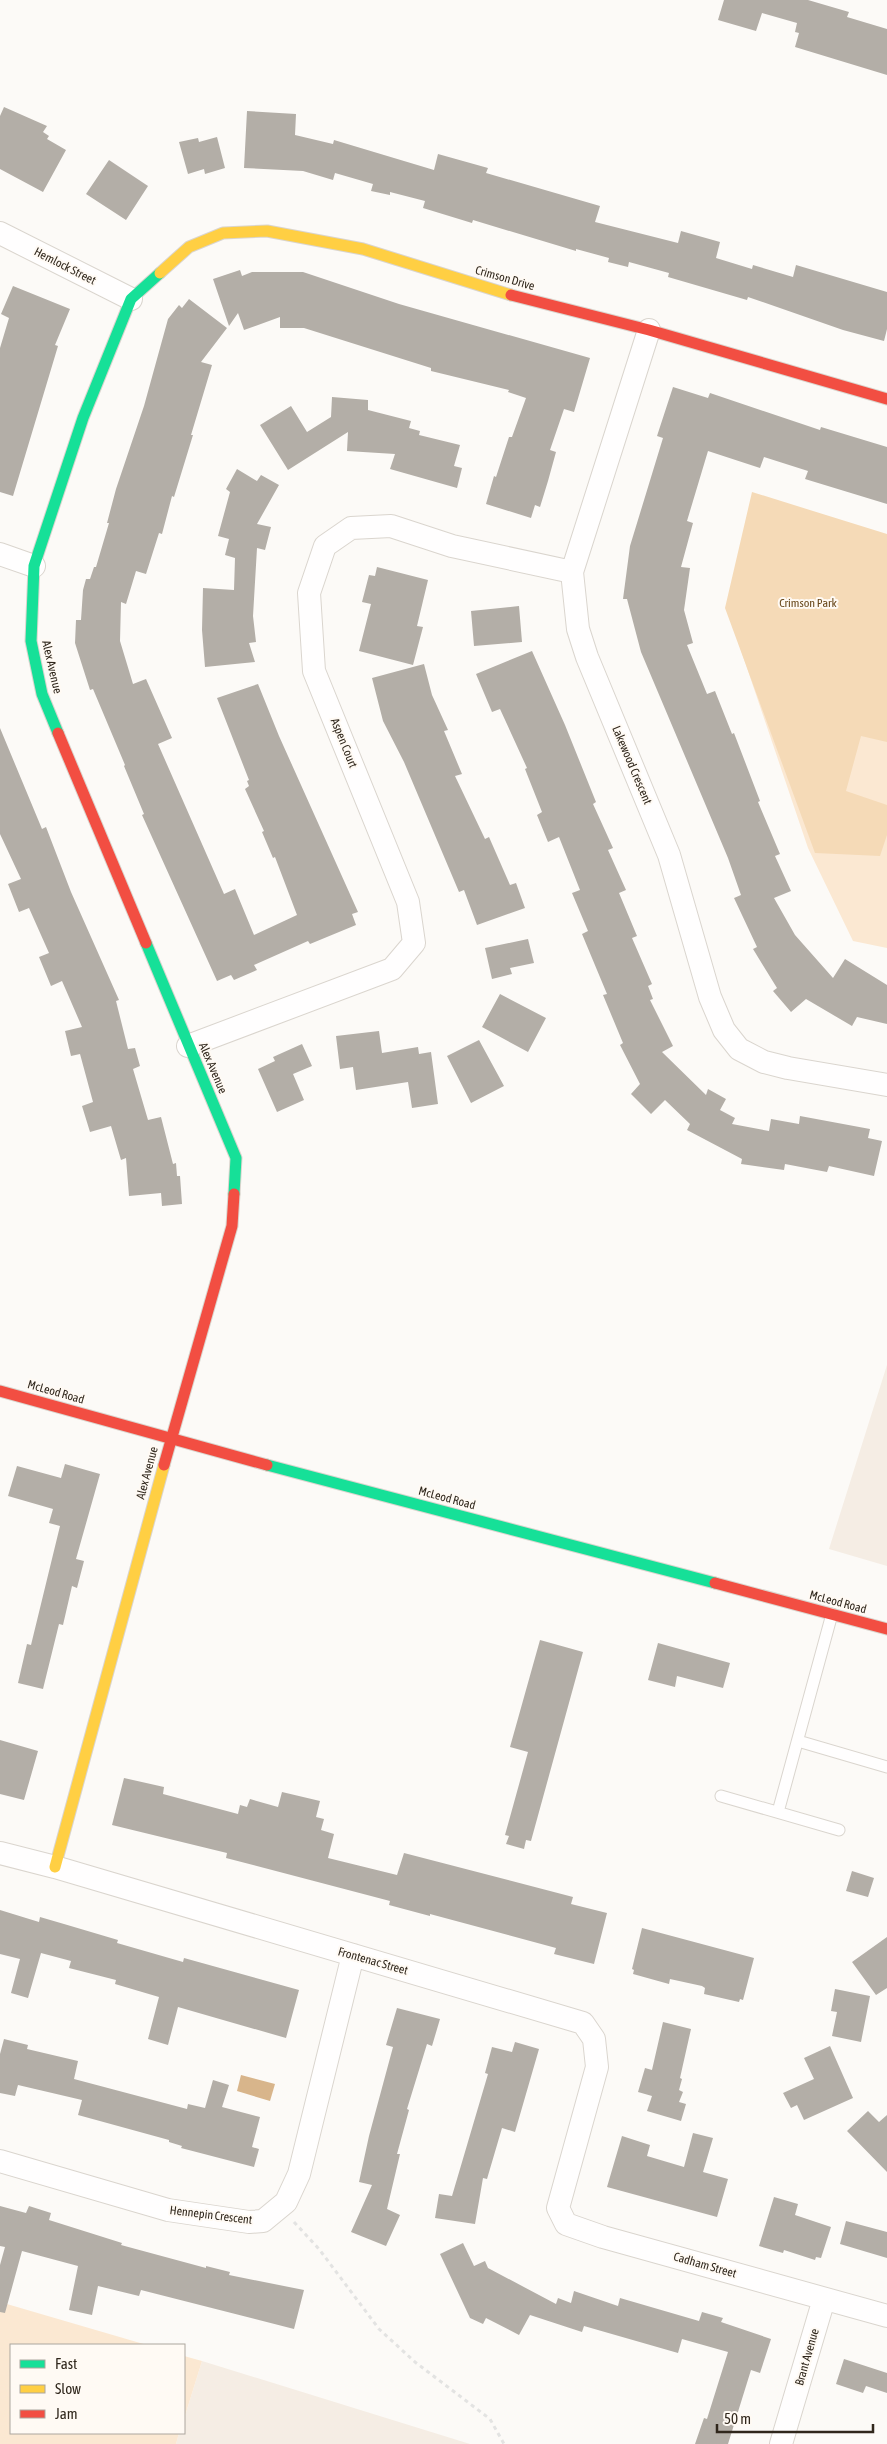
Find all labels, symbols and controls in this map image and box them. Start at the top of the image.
street label: Hemlock Street [32,244,99,288]
street label: Crimson Drive [474,263,536,293]
park label: Crimson Park [779,596,838,610]
street label: Alex Avenue [39,639,65,695]
street label: Aspen Court [328,716,361,770]
street label: Lakewood Crescent [609,724,655,807]
street label: Alex Avenue [196,1040,230,1096]
street label: McLeod Road [26,1377,86,1407]
street label: Alex Avenue [133,1445,161,1501]
street label: McLeod Road [417,1484,477,1512]
street label: McLeod Road [808,1588,868,1616]
street label: Frontenac Street [336,1944,410,1978]
street label: Hennepin Crescent [169,2203,254,2227]
street label: Cadham Street [672,2249,739,2281]
street label: Brant Avenue [792,2327,822,2387]
legend [10,2344,185,2434]
text: Fast [55,2355,77,2372]
text: Slow [55,2380,81,2397]
scale bar [717,2402,873,2434]
text: Jam [55,2405,78,2422]
text: 50 m [724,2410,751,2427]

